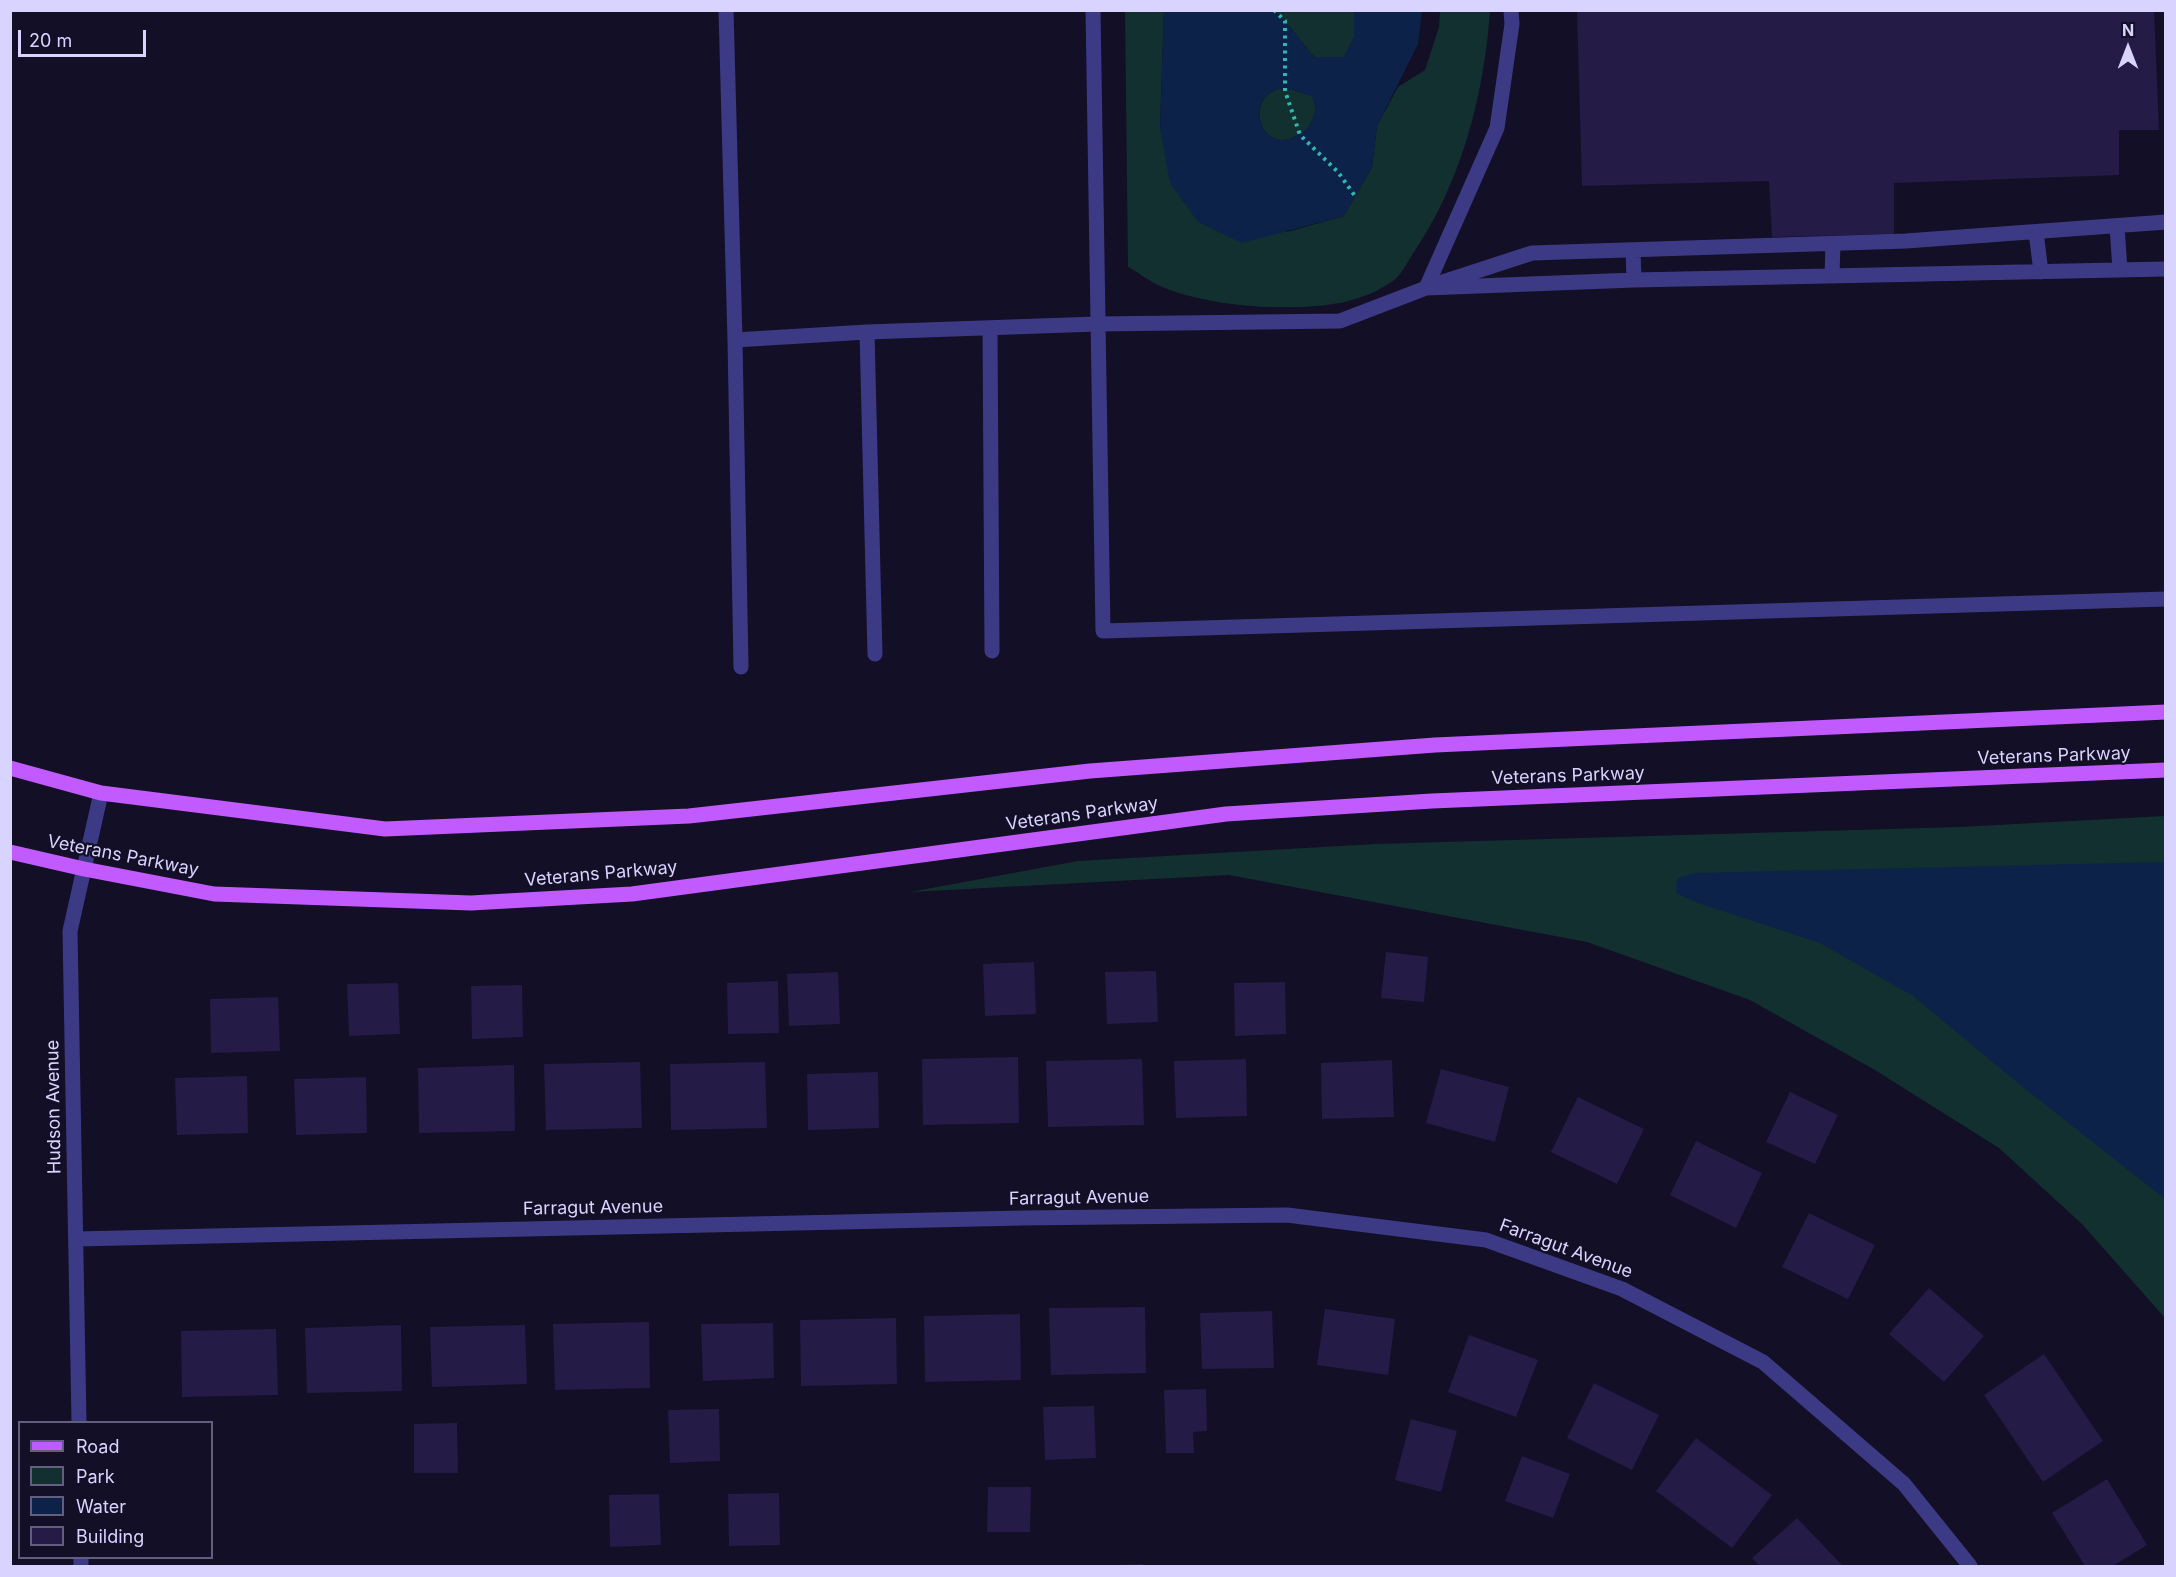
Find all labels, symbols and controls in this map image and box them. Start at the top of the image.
scale bar [21,18,148,56]
north arrow [2098,18,2158,78]
text: N [2122,20,2134,40]
text: 20 m [29,30,72,51]
street label: Veterans Parkway [1977,743,2131,769]
street label: Veterans Parkway [1491,763,1645,789]
street label: Veterans Parkway [1004,793,1160,835]
street label: Veterans Parkway [46,831,200,881]
street label: Veterans Parkway [524,857,678,891]
street label: Hudson Avenue [42,1040,66,1174]
street label: Farragut Avenue [1009,1186,1149,1210]
street label: Farragut Avenue [523,1196,663,1220]
street label: Farragut Avenue [1496,1215,1636,1283]
legend [18,1421,213,1559]
text: Road [76,1436,119,1457]
text: Park [76,1466,115,1487]
text: Water [76,1496,126,1517]
text: Building [76,1526,144,1547]

